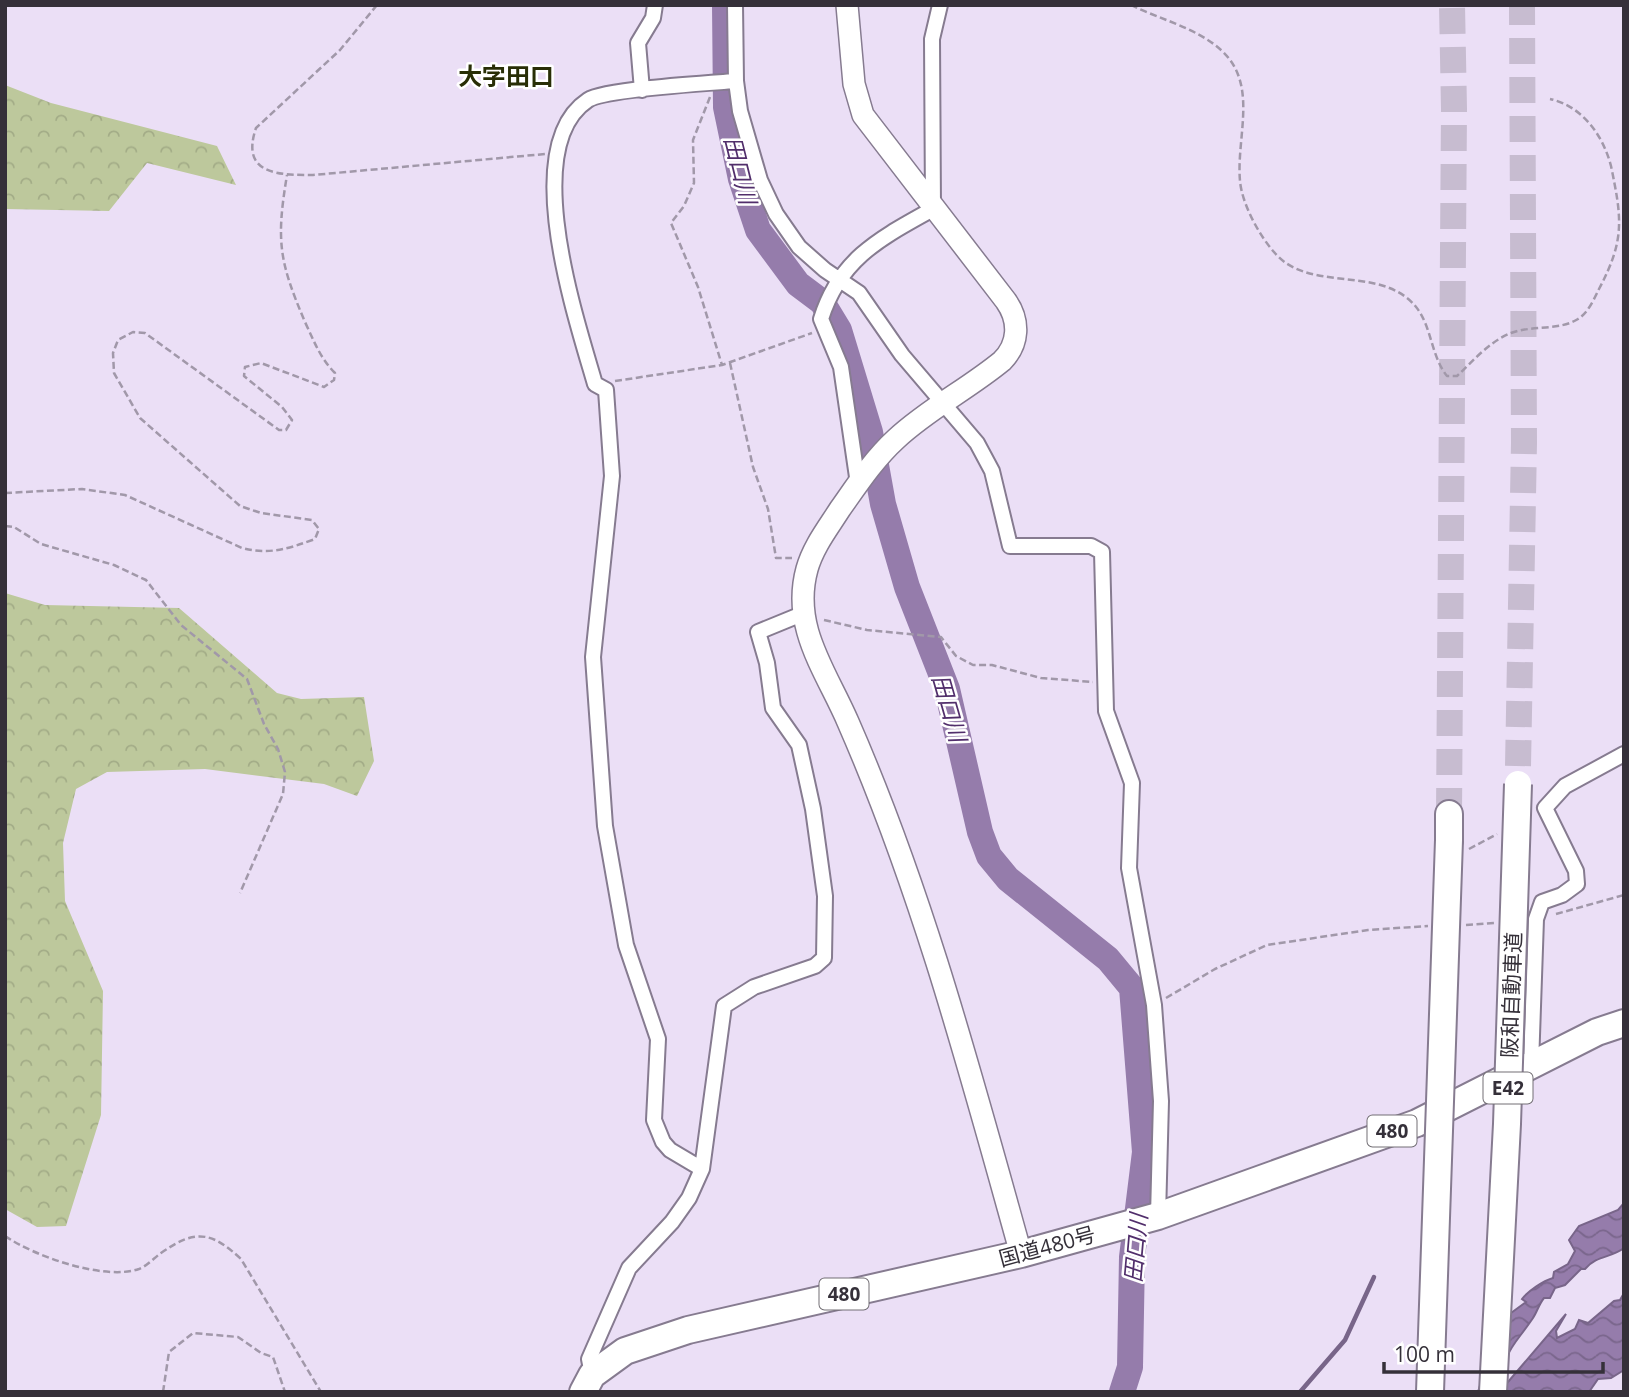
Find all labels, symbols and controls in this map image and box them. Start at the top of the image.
district label: 大字田口 [458,59,554,92]
water label: 田口川 [717,133,766,210]
water label: 田口川 [925,670,976,748]
street label: 阪和自動車道 [1495,932,1527,1058]
road number: E42 [1484,1072,1532,1104]
road number: 480 [1368,1116,1416,1147]
water label: 田口川 [1116,1209,1154,1284]
street label: 国道480号 [996,1220,1098,1272]
road number: 480 [820,1278,868,1310]
scale bar [1384,1330,1603,1374]
text: 100 m [1394,1340,1455,1368]

